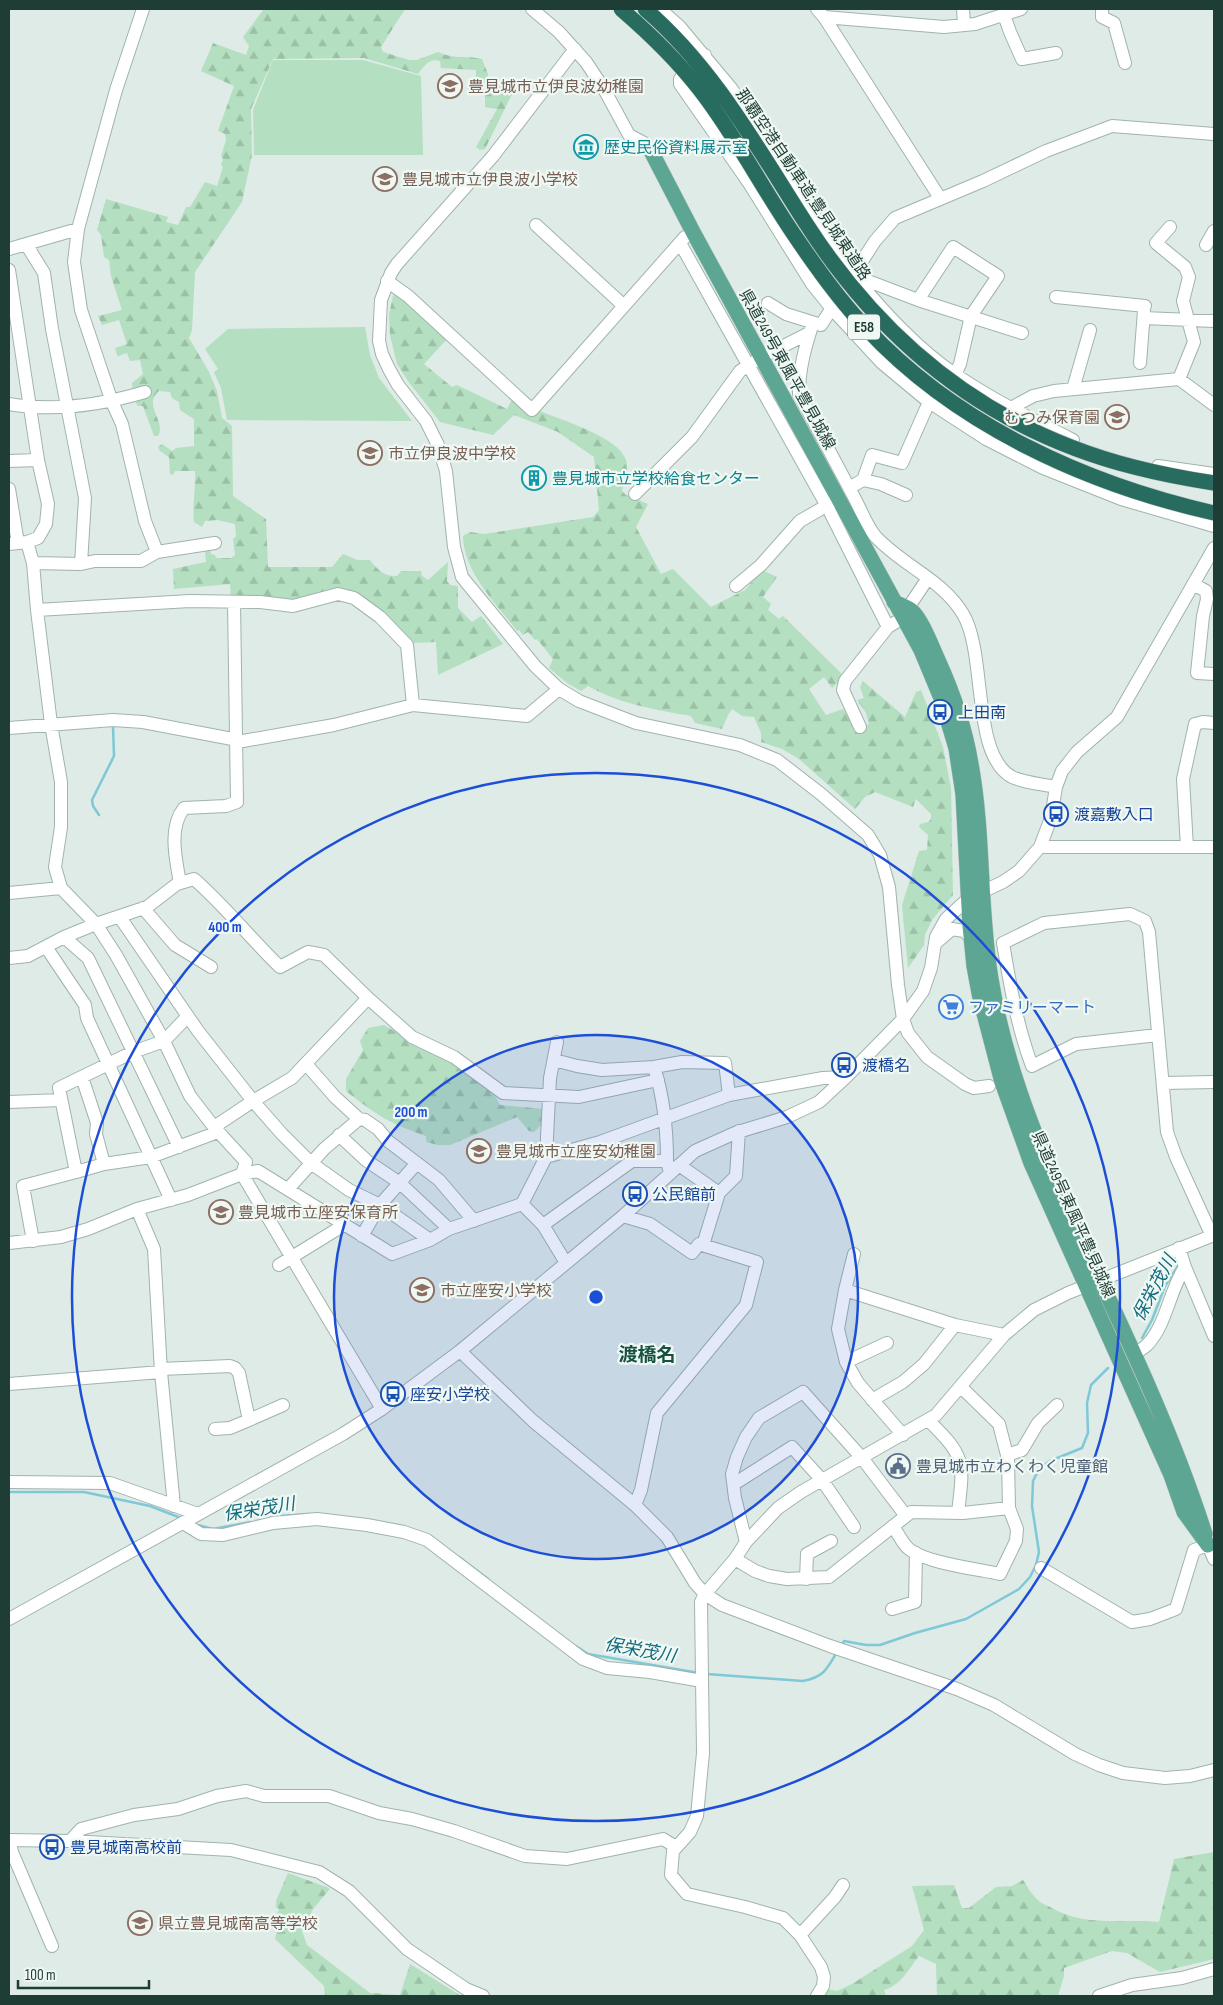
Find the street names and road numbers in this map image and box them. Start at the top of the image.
street label: 那覇空港自動車道;豊見城東道路 [731,85,874,284]
street label: 県道249号東風平豊見城線 [735,286,839,453]
road number: E58 [848,314,880,340]
street label: 県道249号東風平豊見城線 [1027,1128,1118,1301]

